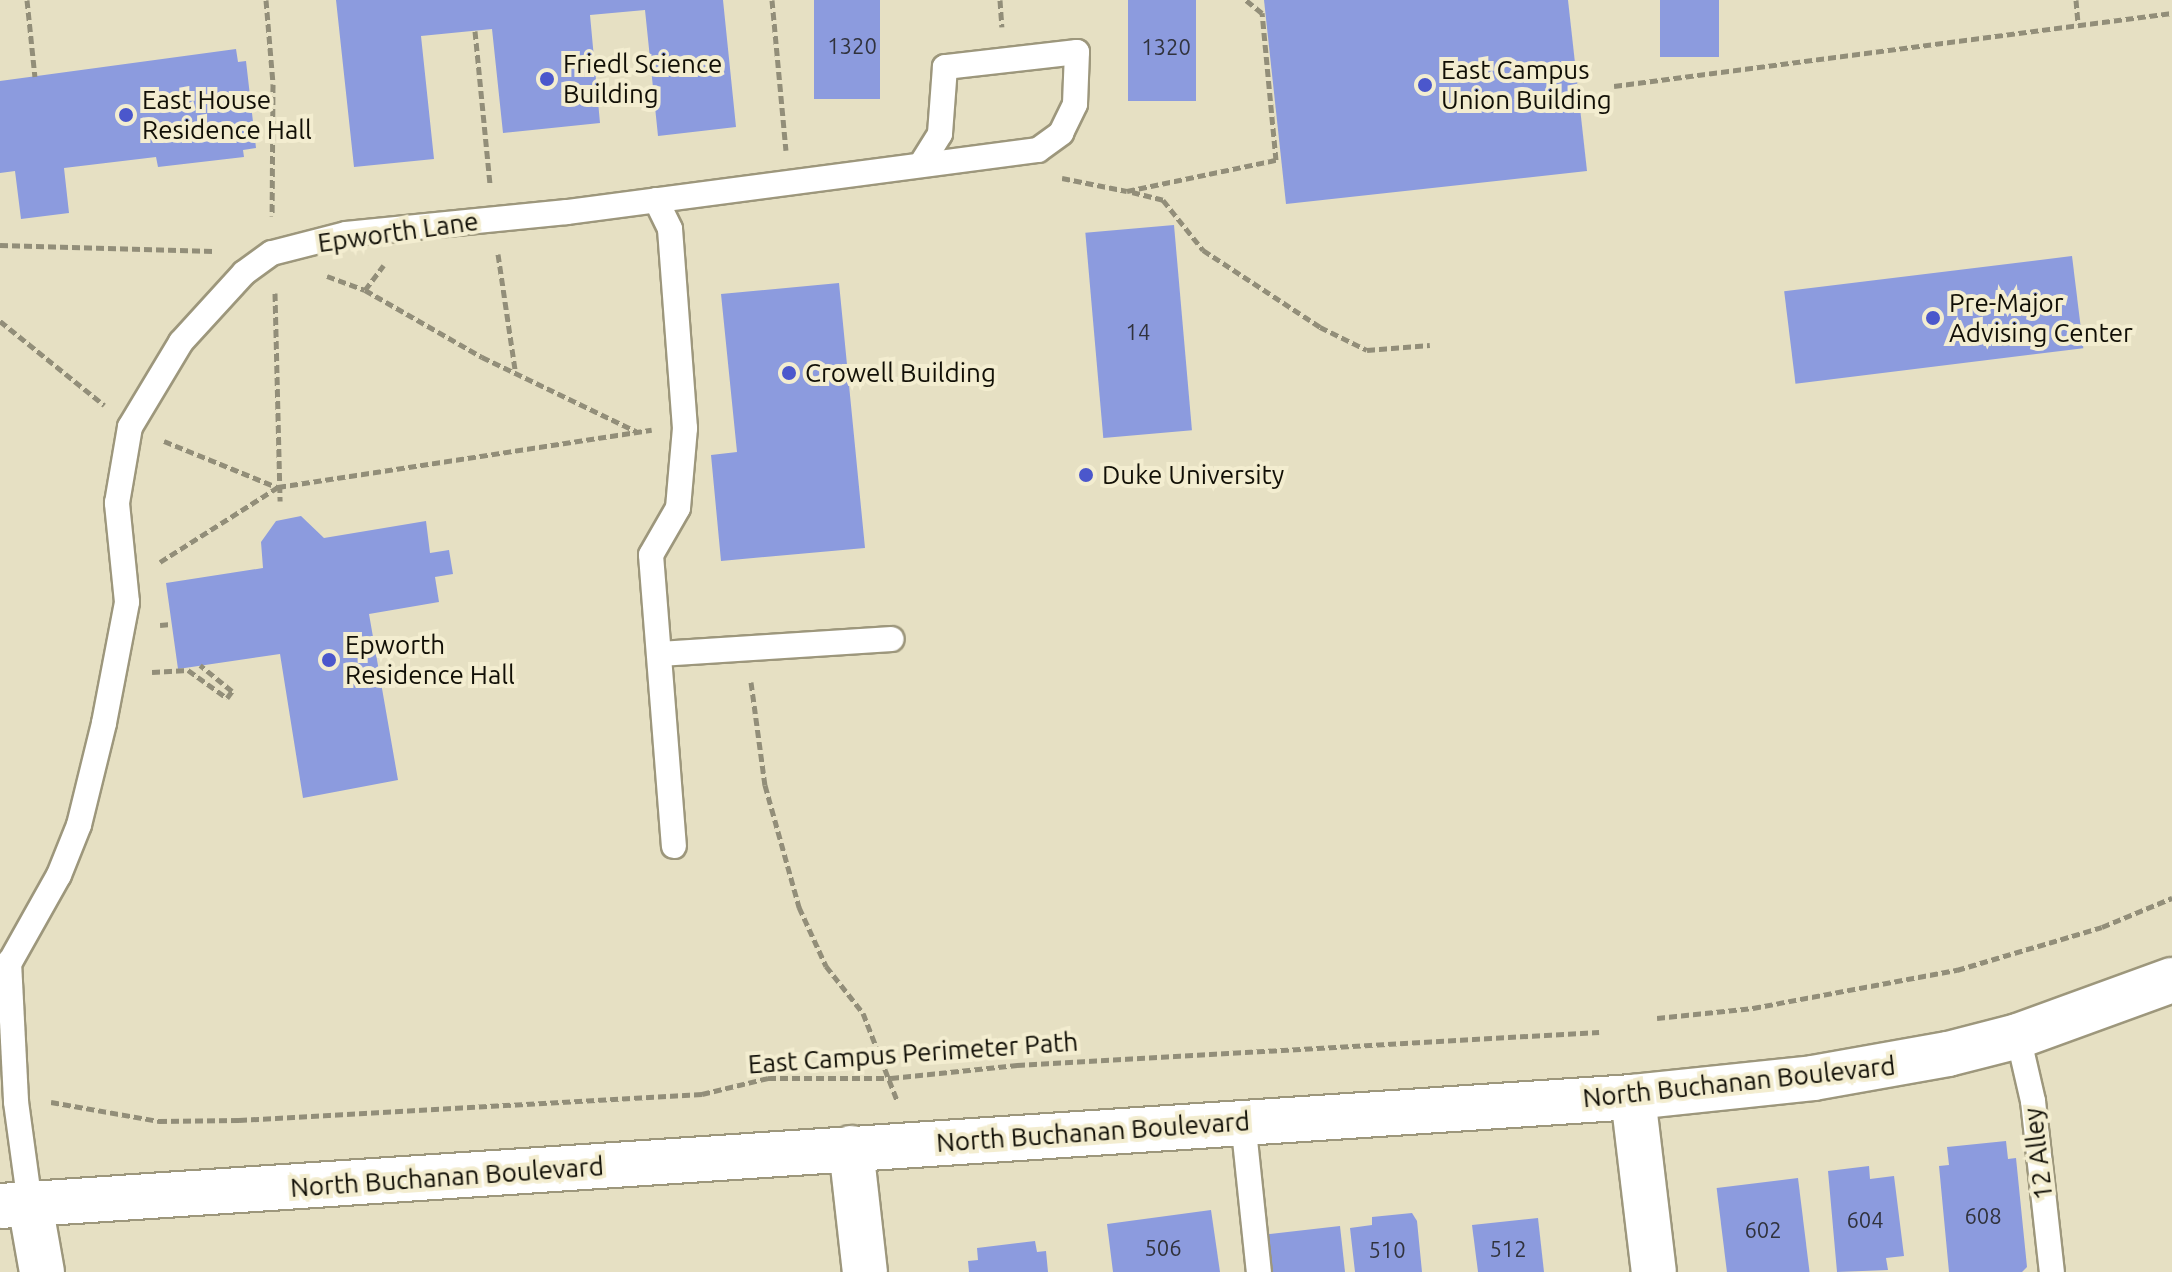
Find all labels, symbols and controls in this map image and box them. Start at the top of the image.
house number: 1320 [827,33,877,59]
house number: 1320 [1141,34,1191,60]
place label: Friedl Science Building [563,48,722,110]
place label: East Campus Union Building [1441,54,1612,116]
marker: Friedl Science Building [538,70,556,88]
marker: East Campus Union Building [1416,76,1434,94]
place label: East House Residence Hall [142,84,312,146]
marker: East House Residence Hall [117,106,135,124]
street label: Epworth Lane [316,205,480,259]
place label: Pre-Major Advising Center [1949,287,2133,348]
marker: Pre-Major Advising Center [1924,309,1942,327]
house number: 14 [1126,319,1150,345]
place label: Crowell Building [805,357,996,389]
marker: Crowell Building [780,364,798,382]
place label: Duke University [1102,459,1284,491]
marker: Duke University [1077,466,1095,484]
place label: Epworth Residence Hall [345,629,515,690]
marker: Epworth Residence Hall [320,651,338,669]
street label: East Campus Perimeter Path [747,1026,1079,1080]
street label: North Buchanan Boulevard [1581,1050,1897,1114]
street label: North Buchanan Boulevard [935,1105,1251,1159]
street label: 12 Alley [2017,1106,2059,1202]
street label: North Buchanan Boulevard [289,1150,605,1204]
house number: 608 [1964,1203,2002,1229]
house number: 604 [1846,1207,1884,1233]
house number: 602 [1744,1217,1782,1243]
house number: 506 [1144,1235,1182,1261]
house number: 512 [1489,1236,1527,1262]
house number: 510 [1368,1237,1406,1263]

